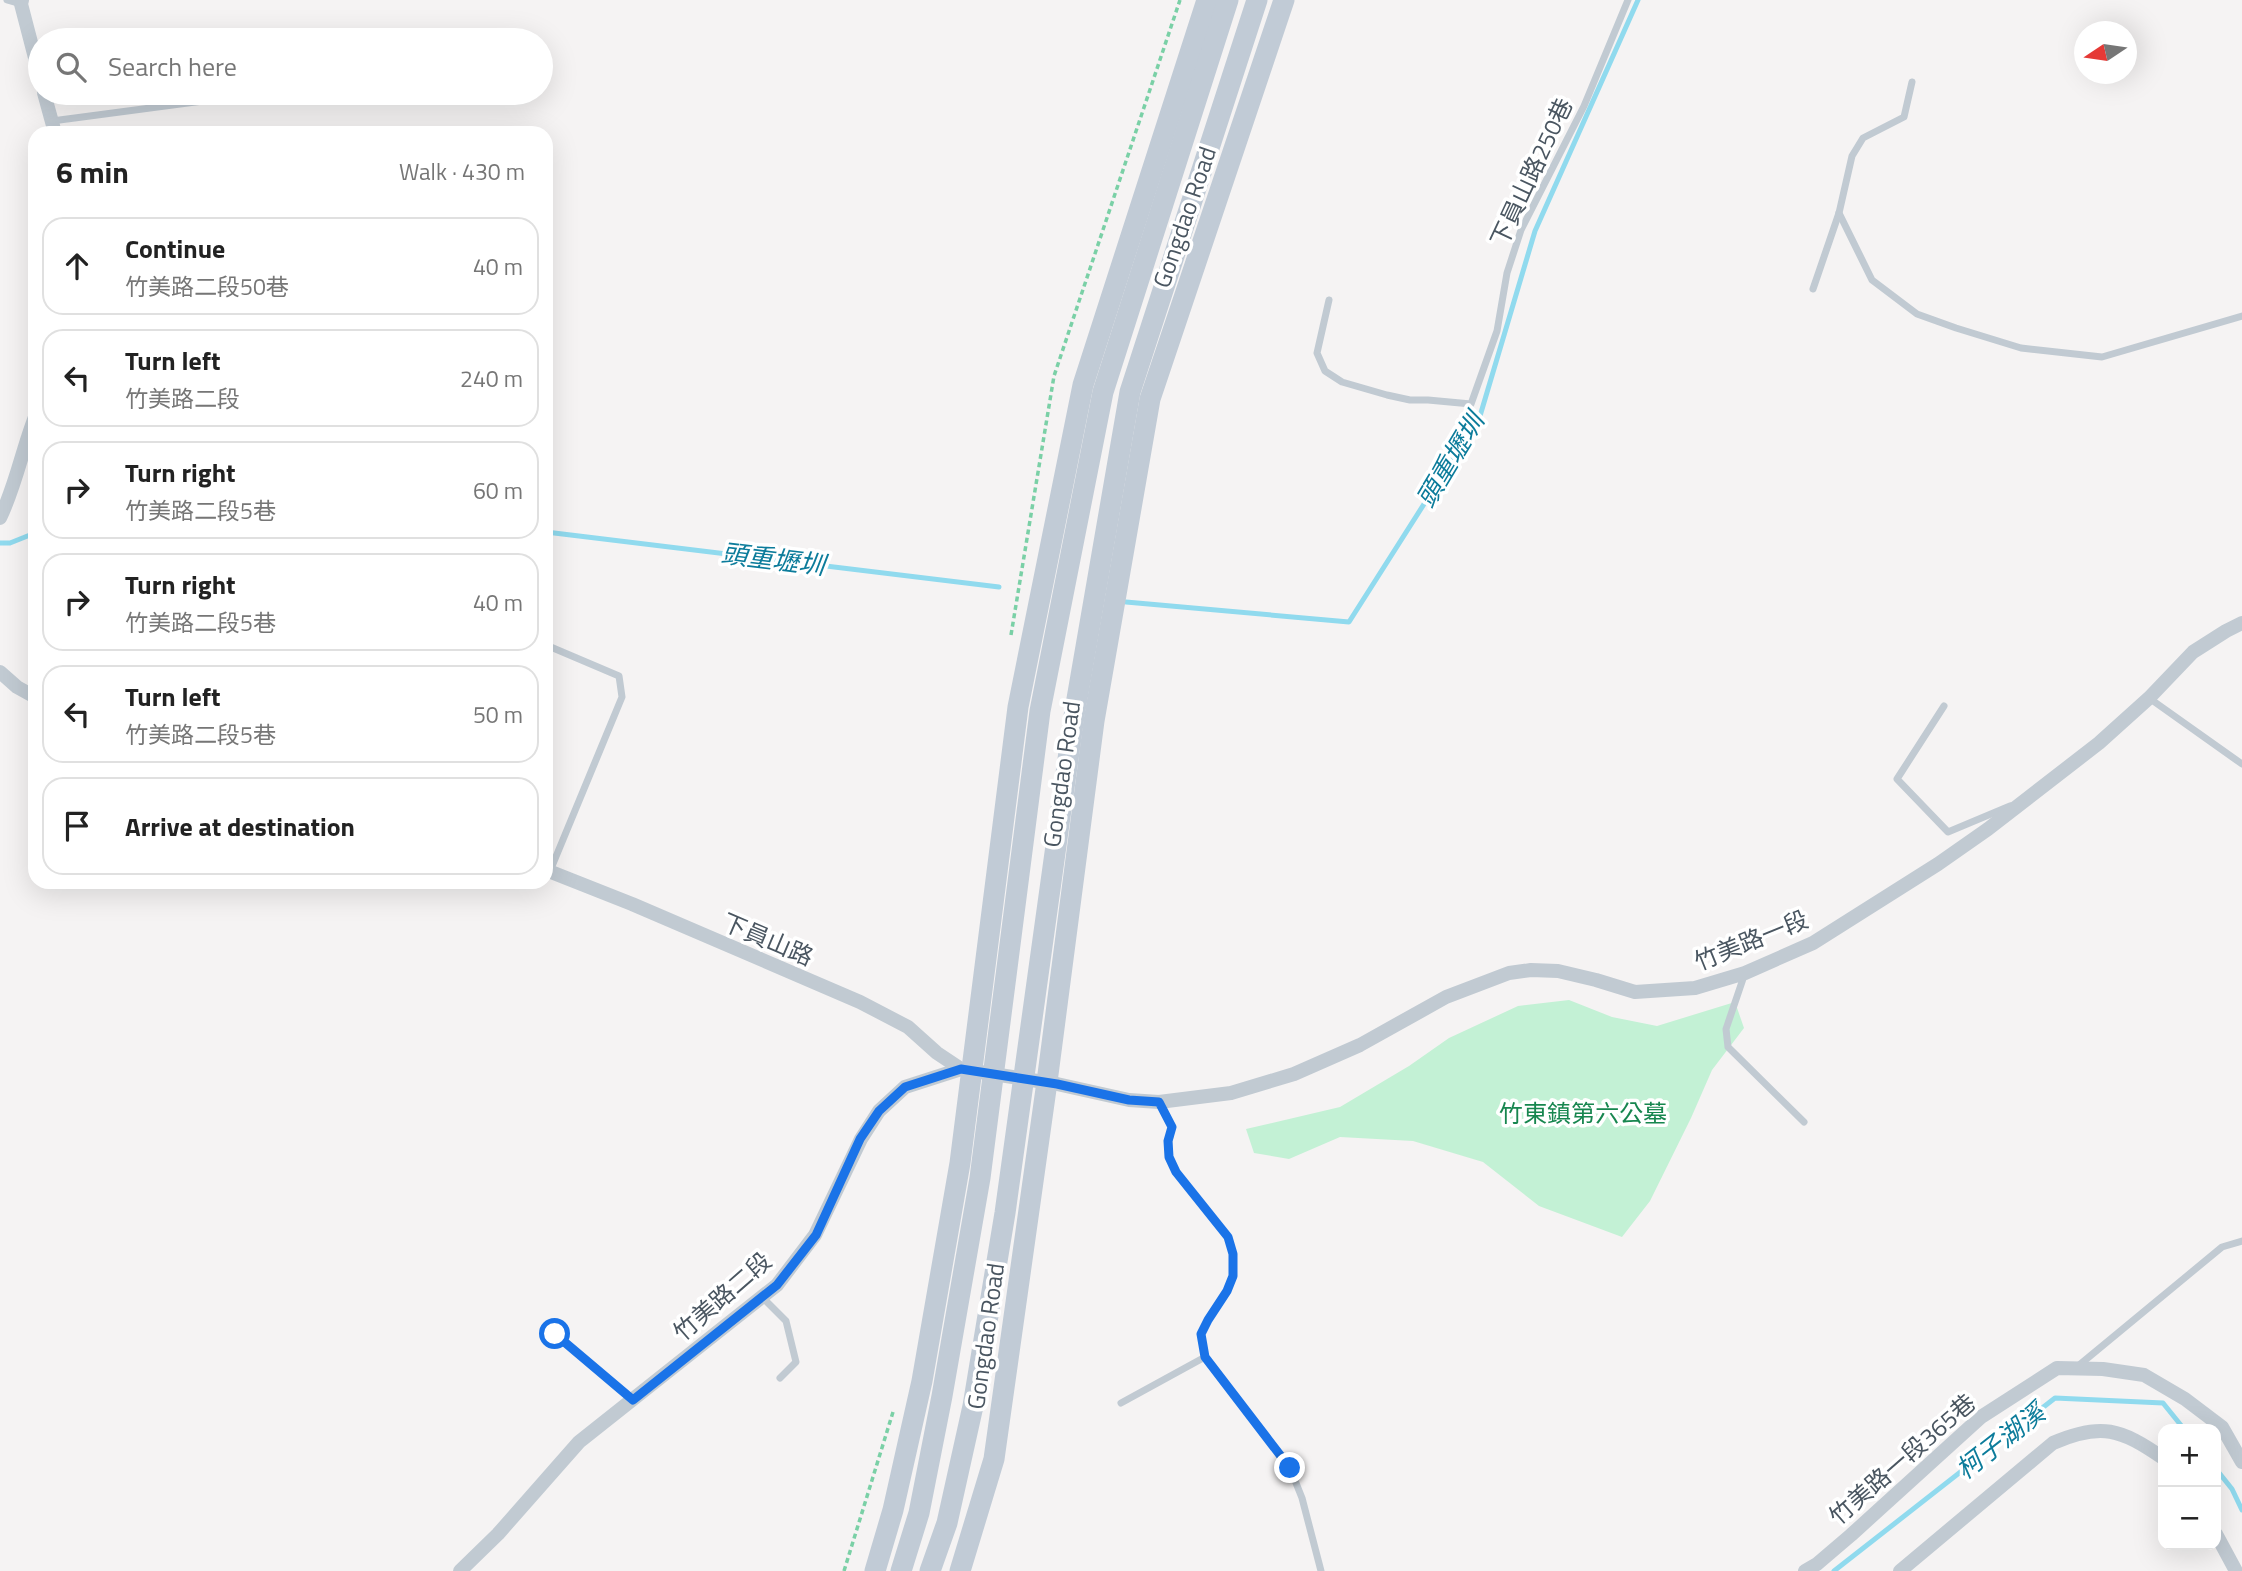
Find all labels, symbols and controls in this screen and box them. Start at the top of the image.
north arrow [2074,21,2137,84]
search box [28,28,553,105]
text: Search here [108,47,237,86]
icon: search [52,48,90,86]
street label: 下員山路250巷 [1481,92,1581,252]
street label: Gongdao Road [1143,141,1225,293]
text: 6 min [56,149,129,195]
text: Walk · 430 m [399,154,525,189]
text: Continue [125,229,225,268]
icon: ahead [58,247,96,285]
text: 40 m [473,249,523,284]
text: 竹美路二段50巷 [125,269,289,304]
text: Turn left [125,341,220,380]
icon: left [58,359,96,397]
text: 240 m [460,361,523,396]
text: 竹美路二段 [125,381,240,416]
water label: 頭重壢圳 [1406,402,1496,515]
text: Turn right [125,453,236,492]
icon: right [58,471,96,509]
text: 60 m [473,473,523,508]
text: 竹美路二段5巷 [125,493,276,528]
water label: 頭重壢圳 [719,533,831,585]
text: Turn right [125,565,236,604]
icon: right [58,583,96,621]
text: 40 m [473,585,523,620]
text: 竹美路二段5巷 [125,605,276,640]
text: Turn left [125,677,220,716]
icon: left [58,695,96,733]
text: 50 m [473,697,523,732]
street label: Gongdao Road [1033,699,1089,849]
text: 竹美路二段5巷 [125,717,276,752]
icon: arrive [58,807,96,845]
text: Arrive at destination [125,807,355,846]
street label: 竹美路一段 [1689,901,1813,979]
street label: 下員山路 [717,904,819,974]
park label: 竹東鎮第六公墓 [1499,1095,1667,1131]
street label: 竹美路二段 [665,1243,779,1349]
street label: Gongdao Road [957,1261,1013,1411]
route start [539,1318,570,1349]
street label: 竹美路一段365巷 [1821,1385,1983,1533]
water label: 柯子湖溪 [1947,1391,2056,1488]
map controls [2158,1424,2221,1550]
button: + [2158,1424,2221,1487]
route end [1274,1452,1305,1483]
button: − [2158,1487,2221,1550]

